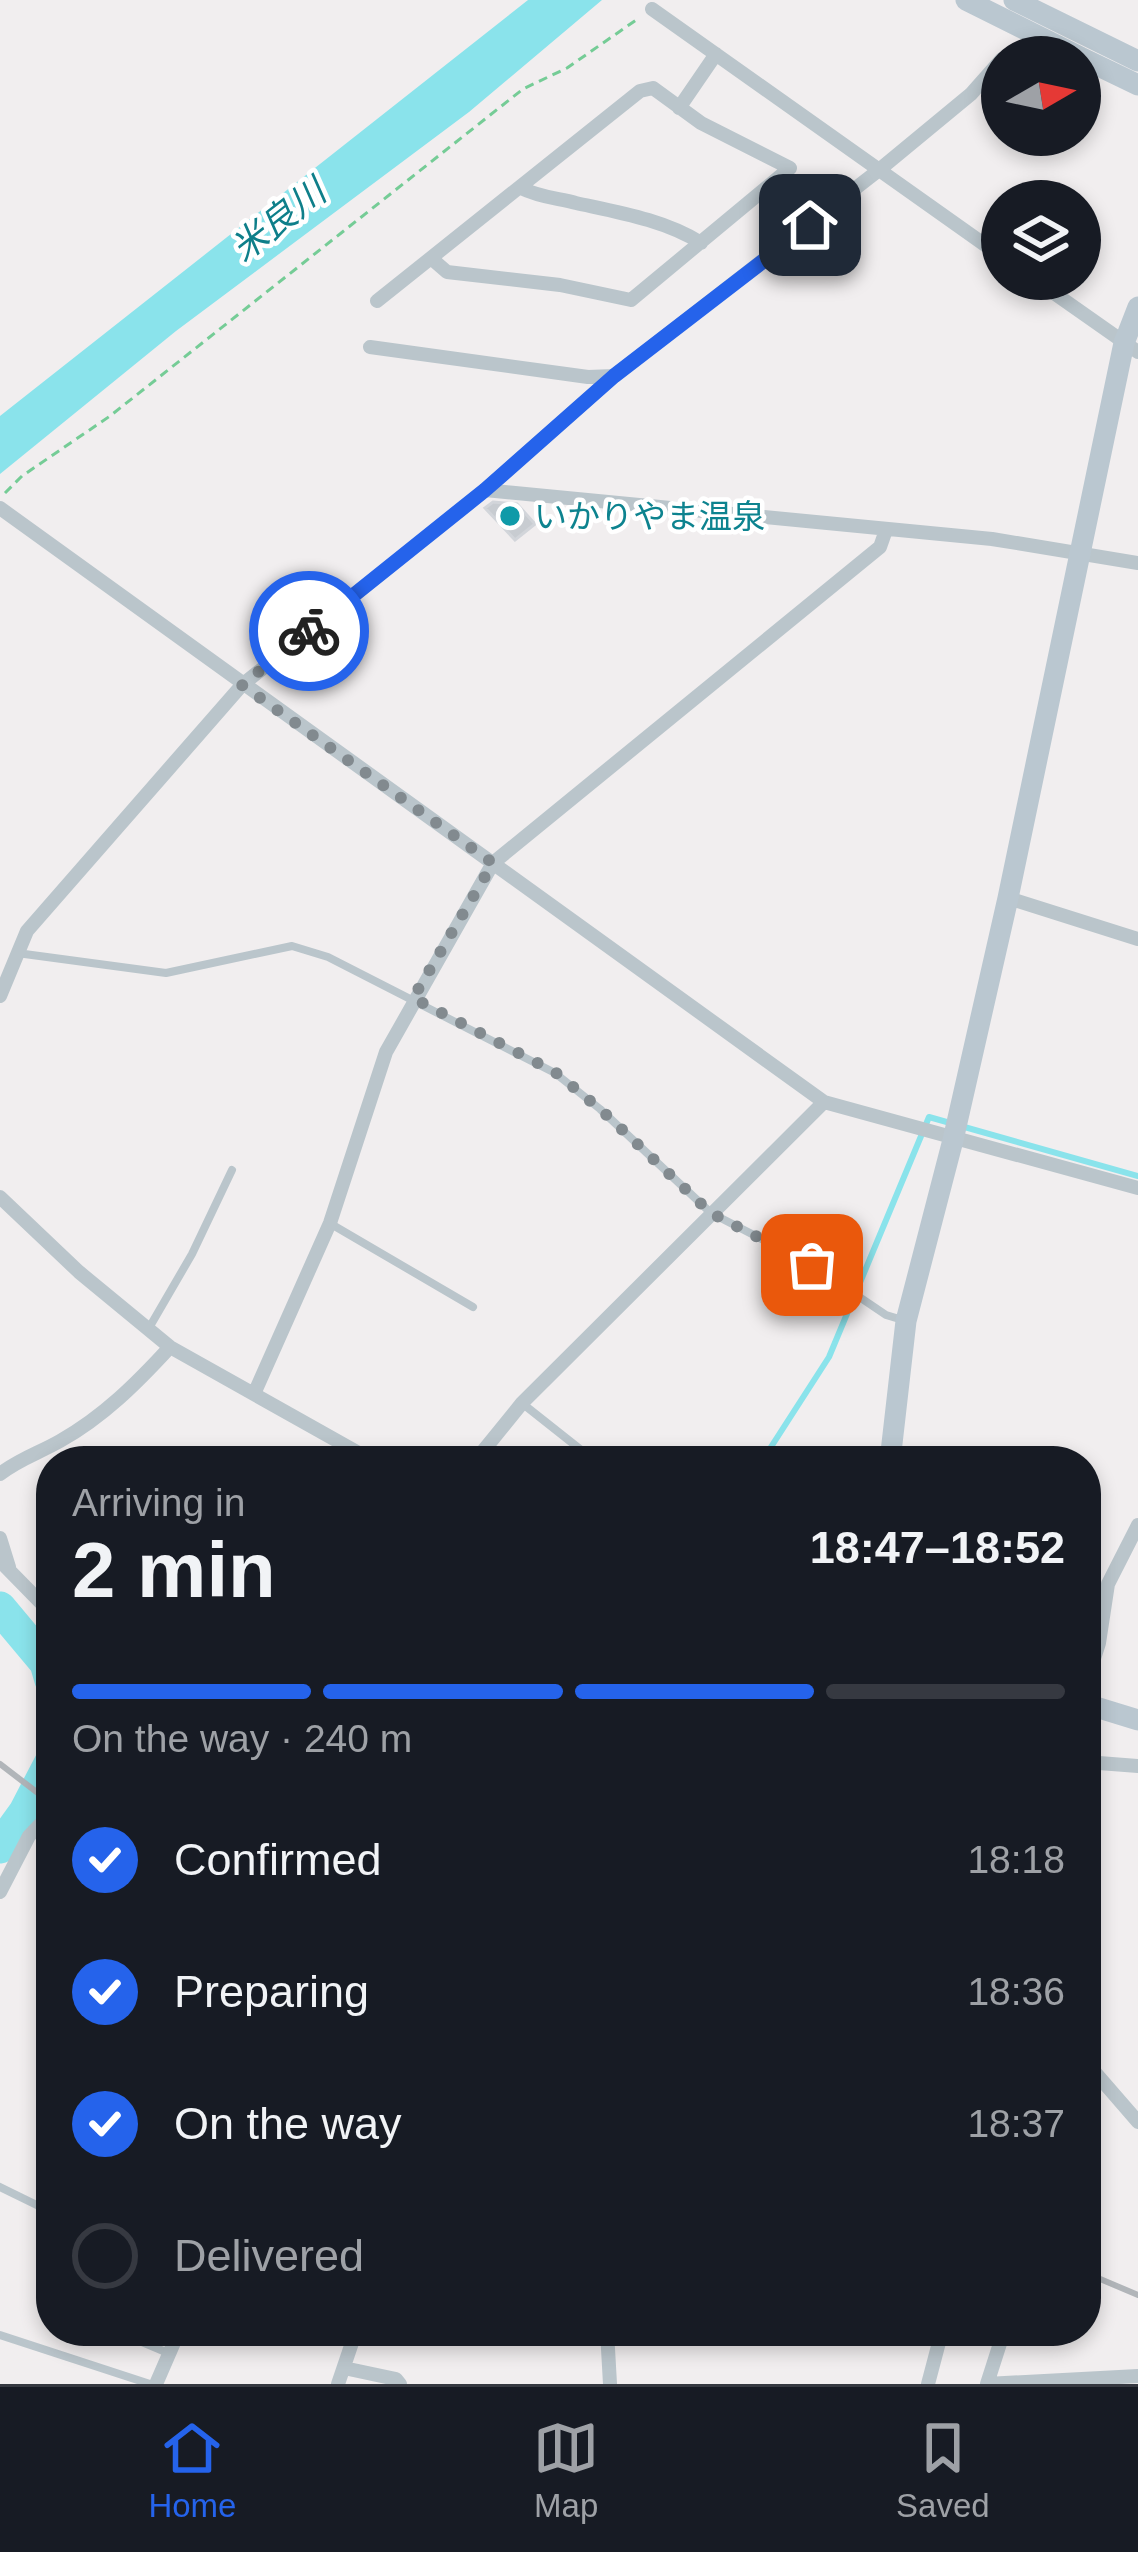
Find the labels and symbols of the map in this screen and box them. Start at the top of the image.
north arrow [981,36,1101,156]
water label: 米良川 [223,168,336,269]
pin [759,174,861,276]
place label: いかりやま温泉 [534,498,765,535]
marker: いかりやま温泉 [497,503,523,529]
courier [249,571,369,691]
pin [761,1214,863,1316]

